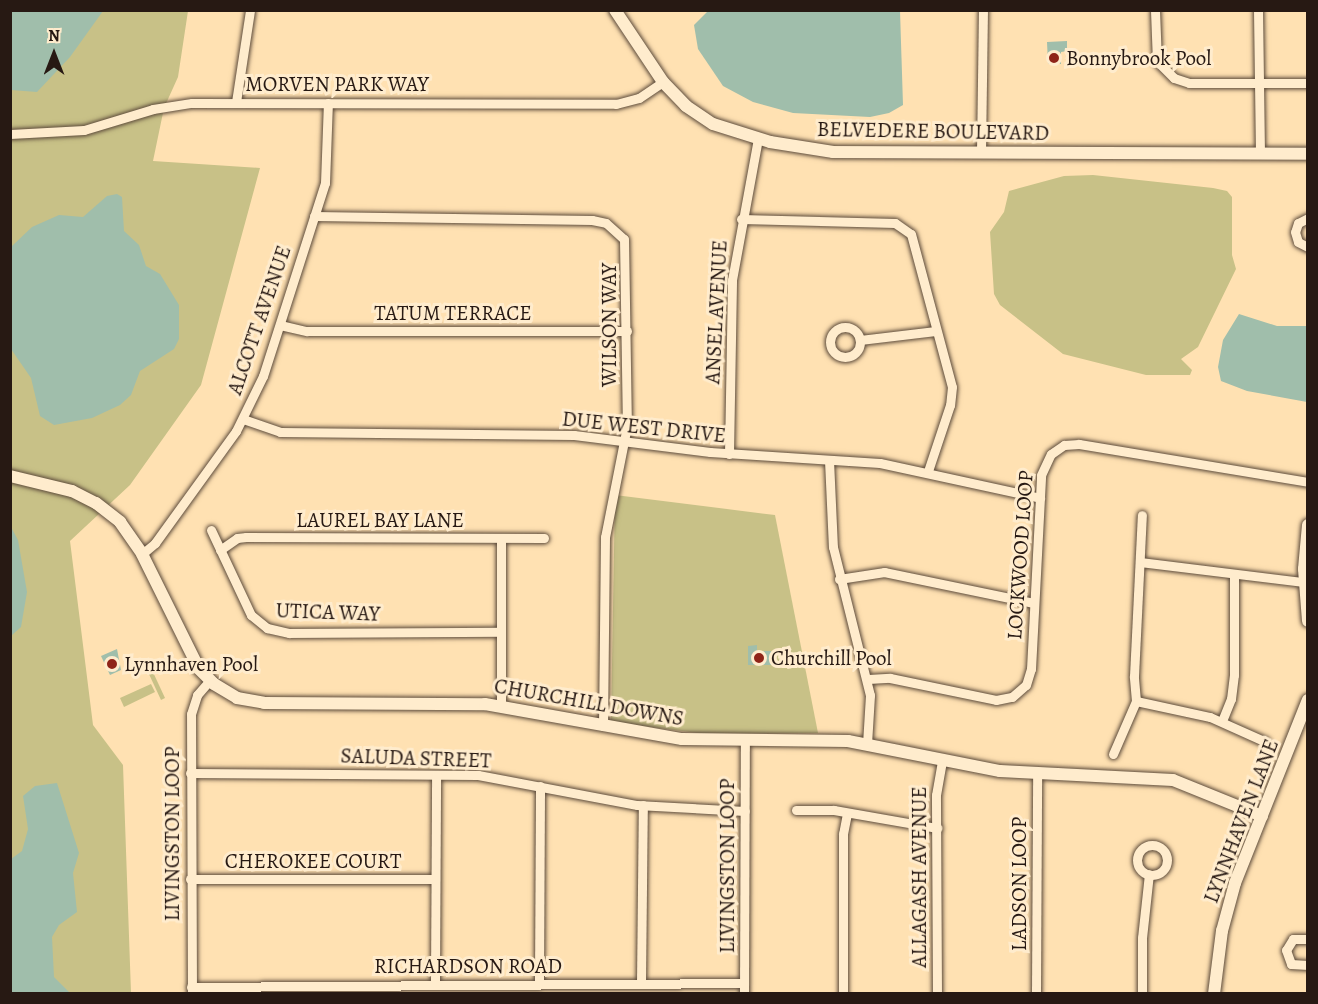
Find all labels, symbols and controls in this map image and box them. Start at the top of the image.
north arrow [24,24,84,84]
text: N [48,25,60,47]
place label: Bonnybrook Pool [1066,45,1211,71]
marker: Bonnybrook Pool [1047,51,1061,65]
street label: MORVEN PARK WAY [245,71,429,97]
street label: BELVEDERE BOULEVARD [817,116,1049,146]
street label: ANSEL AVENUE [700,239,732,385]
street label: ALCOTT AVENUE [222,242,296,398]
street label: WILSON WAY [596,263,622,387]
street label: TATUM TERRACE [374,300,532,326]
street label: DUE WEST DRIVE [561,406,727,448]
street label: LOCKWOOD LOOP [1002,469,1038,641]
street label: LAUREL BAY LANE [296,507,464,533]
street label: UTICA WAY [275,598,381,626]
place label: Churchill Pool [771,645,892,671]
place label: Lynnhaven Pool [124,651,258,677]
marker: Churchill Pool [752,651,766,665]
marker: Lynnhaven Pool [105,657,119,671]
street label: CHURCHILL DOWNS [492,673,686,731]
street label: LYNNHAVEN LANE [1198,735,1284,907]
street label: SALUDA STREET [340,743,492,773]
street label: LIVINGSTON LOOP [159,747,185,921]
street label: LIVINGSTON LOOP [714,779,740,953]
street label: ALLAGASH AVENUE [906,786,932,968]
street label: LADSON LOOP [1006,817,1032,951]
street label: CHEROKEE COURT [225,848,401,874]
street label: RICHARDSON ROAD [374,953,562,979]

